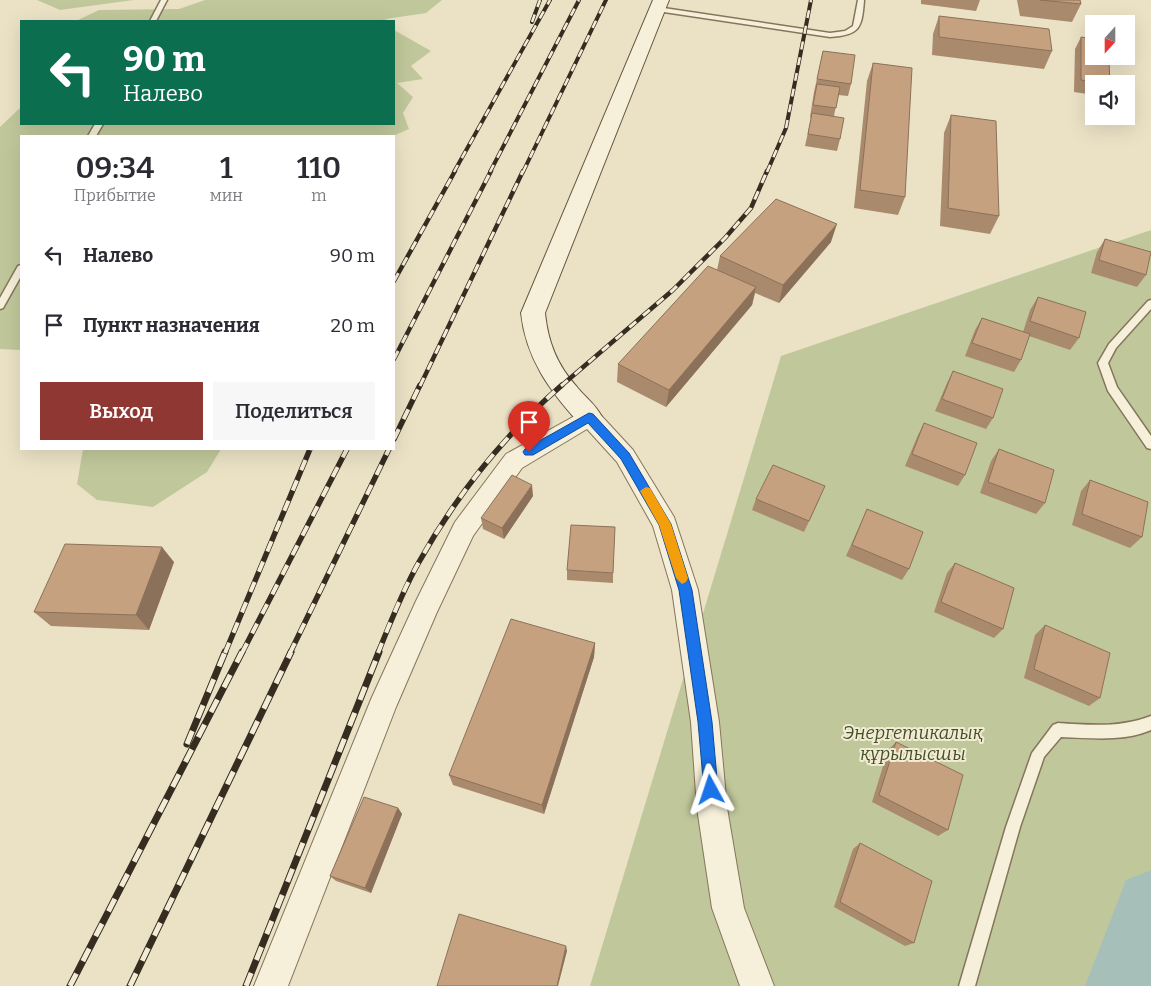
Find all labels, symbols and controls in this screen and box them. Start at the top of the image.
north arrow [1085,15,1135,65]
map controls [1085,15,1135,125]
text: 90 m [123,38,206,80]
icon: left [40,40,105,105]
button: sound [1085,75,1135,125]
text: Налево [123,80,203,107]
text: 09:34 [75,150,154,186]
text: 1 [220,150,233,186]
text: 110 [297,150,341,186]
text: Прибытие [74,186,156,205]
text: мин [210,186,243,205]
text: m [311,186,327,205]
icon: left [40,241,68,269]
text: Налево [83,244,153,267]
text: 90 m [330,244,375,267]
icon: arrive [40,311,68,339]
text: Пункт назначения [83,314,260,337]
text: 20 m [331,314,375,337]
button: Выход [40,382,203,440]
button: Поделиться [213,382,375,440]
pin [508,401,550,452]
icon: arrive [515,408,543,436]
park label: Энергетикалық құрылысшы [843,722,983,765]
position arrow [684,763,736,815]

